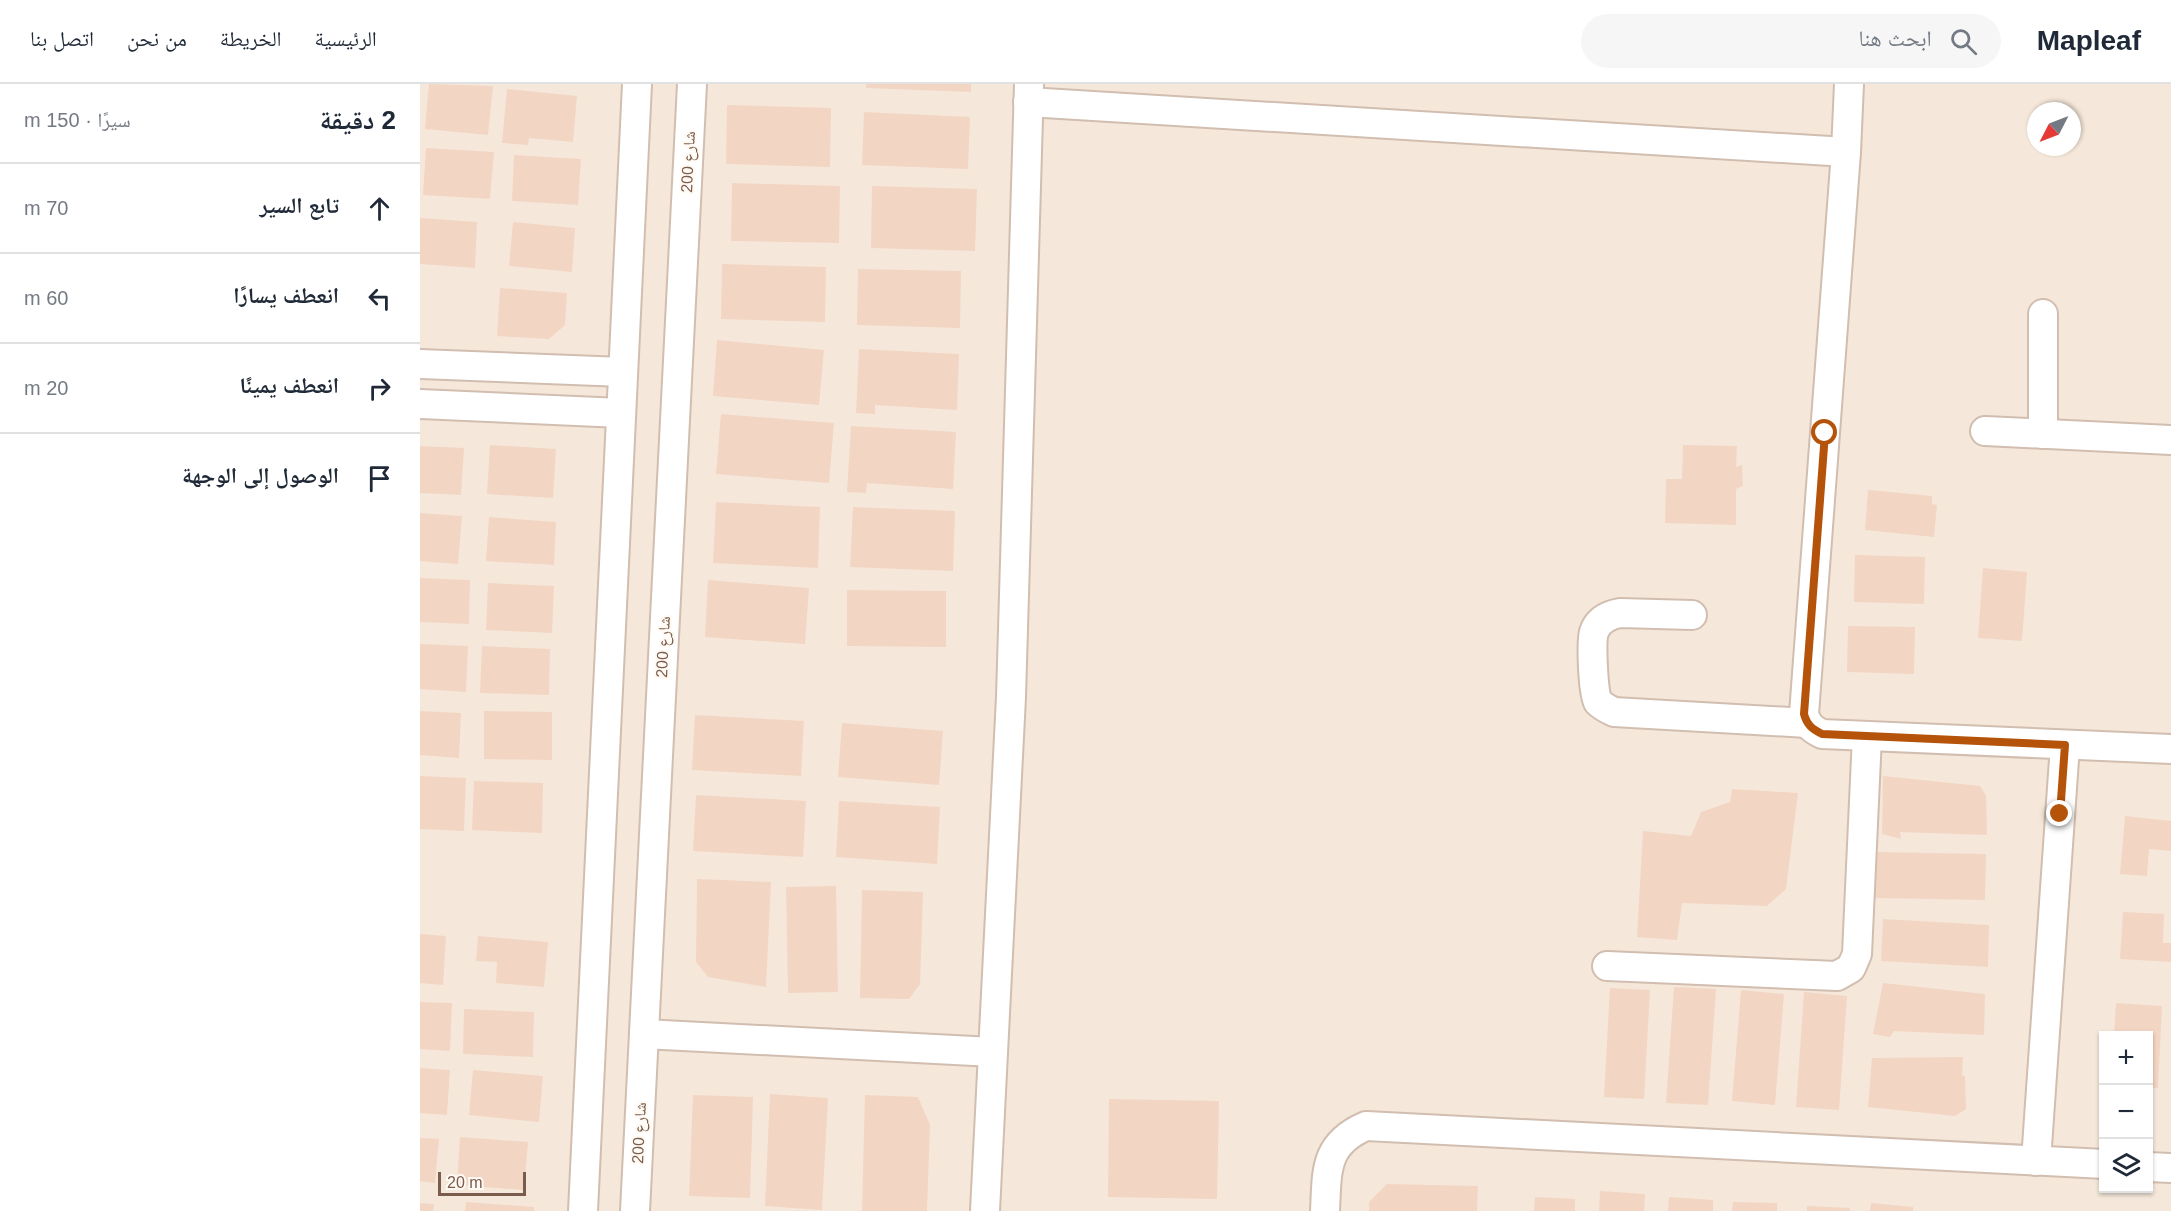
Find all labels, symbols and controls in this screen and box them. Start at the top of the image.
search box [1581,14,2001,68]
icon: search [1947,25,1980,58]
text: Mapleaf [2037,25,2141,56]
text: ابحث هنا [1859,26,1932,51]
text: اتصل بنا [30,27,94,50]
text: من نحن [127,27,187,50]
text: الخريطة [220,27,282,50]
text: الرئيسية [315,27,377,50]
north arrow [2027,102,2081,156]
text: 2 دقيقة [320,105,396,135]
text: سيرًا · 150 m [24,109,131,131]
street label: شارع 200 [678,131,700,193]
icon: ahead [363,192,396,225]
text: تابع السير [259,193,339,218]
text: 70 m [24,197,68,219]
icon: left [363,282,396,315]
text: انعطف يسارًا [233,283,339,308]
text: 60 m [24,287,68,309]
icon: right [363,372,396,405]
text: انعطف يمينًا [240,373,339,398]
text: 20 m [24,377,68,399]
route start [1811,419,1837,445]
icon: arrive [363,462,396,495]
text: الوصول إلى الوجهة [182,463,339,488]
street label: شارع 200 [653,616,675,678]
route end [2046,800,2072,826]
map controls [2099,1031,2153,1193]
button: + [2099,1031,2153,1085]
button: − [2099,1085,2153,1139]
street label: شارع 200 [629,1102,651,1164]
button: layers [2099,1139,2153,1193]
scale bar [438,1169,526,1196]
text: 20 m [447,1174,483,1191]

